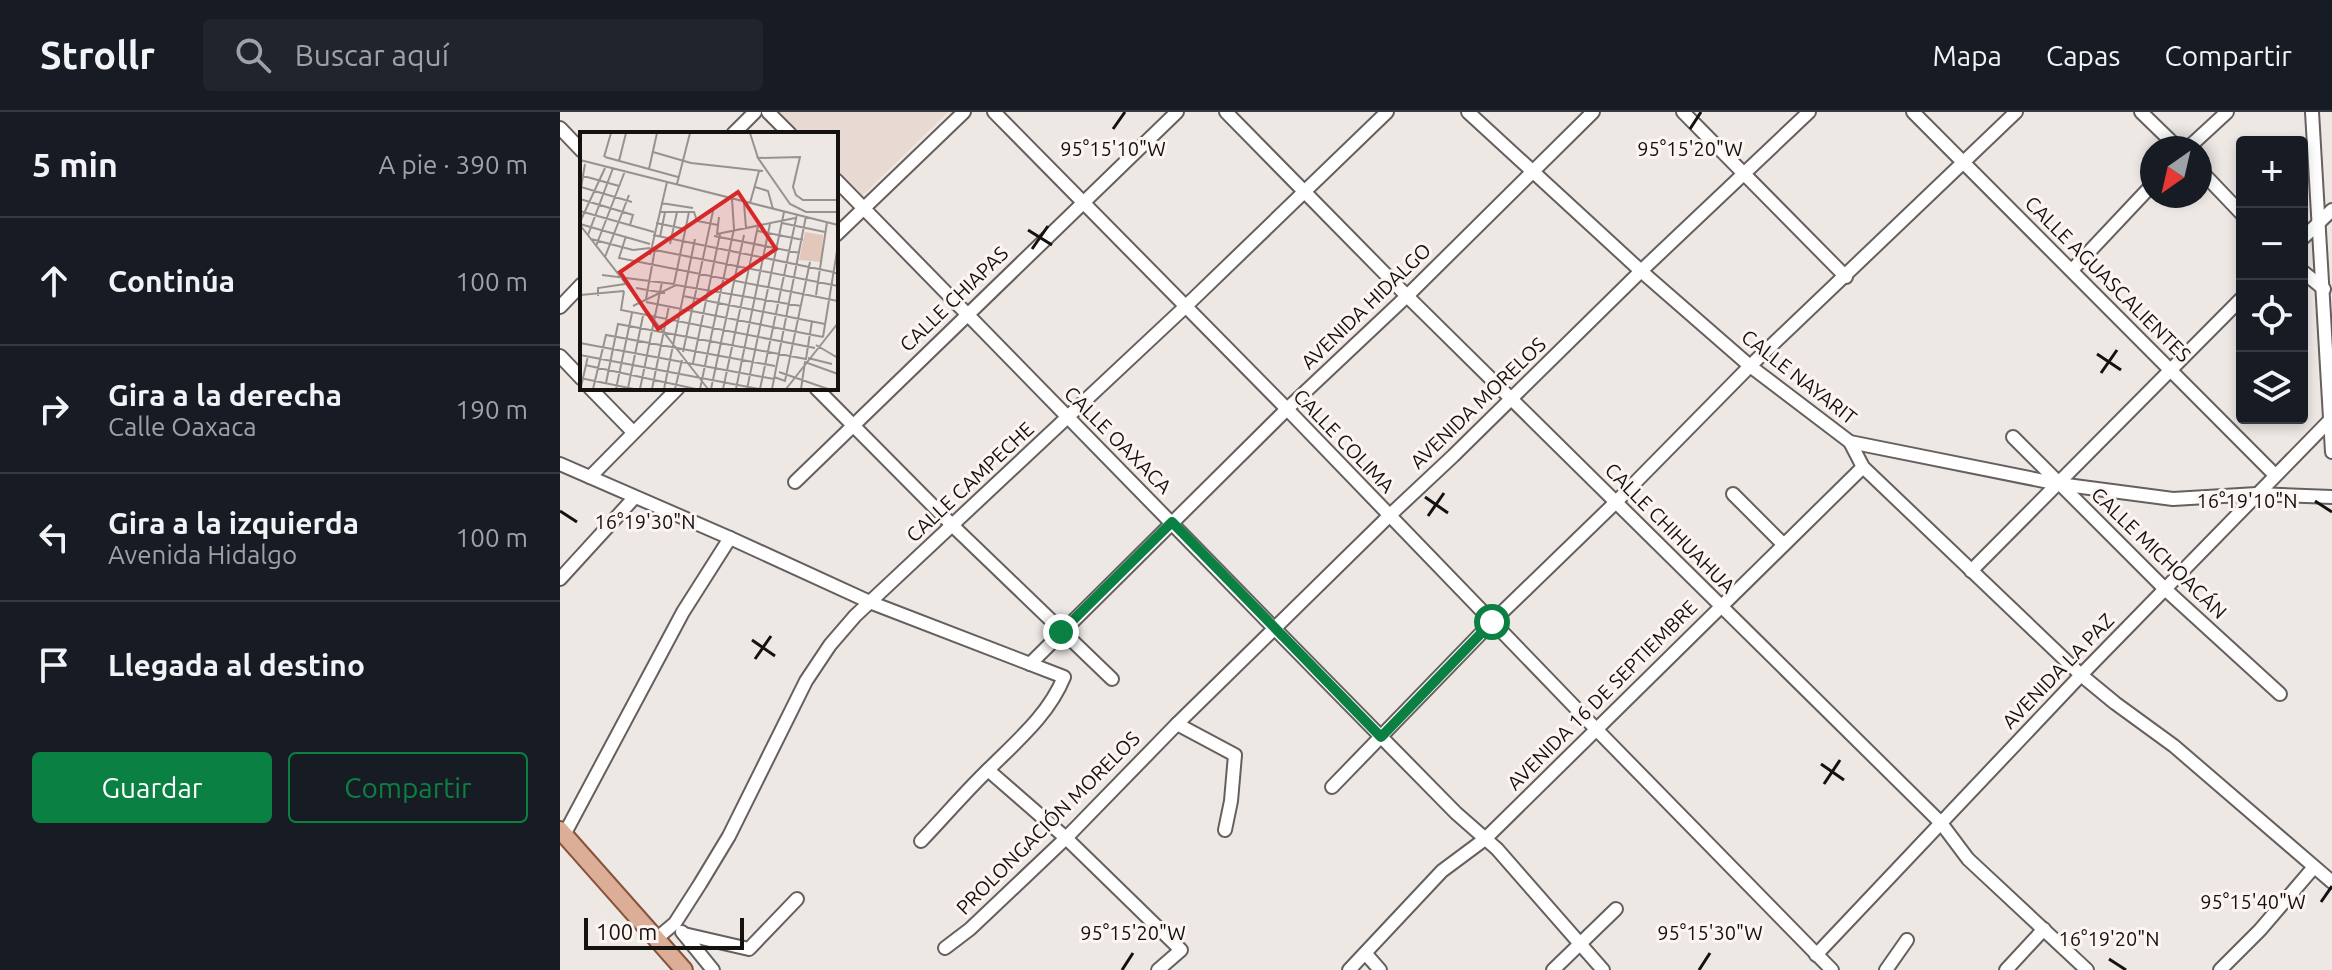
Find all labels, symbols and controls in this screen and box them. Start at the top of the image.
search box [203,19,763,91]
icon: search [231,33,275,77]
text: Strollr [40,34,155,76]
text: Buscar aquí [295,38,449,72]
text: Mapa [1932,40,2002,71]
text: Capas [2046,40,2121,71]
text: Compartir [2165,40,2292,71]
inset map [580,132,838,390]
north arrow [2140,136,2212,208]
map controls [2236,136,2308,424]
button: + [2236,136,2308,208]
text: 95°15'10"W [1060,137,1166,160]
text: 95°15'20"W [1637,137,1743,160]
text: 5 min [32,145,118,183]
text: A pie · 390 m [379,150,528,179]
street label: CALLE AGUASCALIENTES [2021,191,2196,366]
button: − [2236,208,2308,280]
street label: AVENIDA HIDALGO [1296,238,1435,373]
street label: CALLE CHIAPAS [895,241,1012,356]
icon: ahead [32,259,76,303]
text: Continúa [108,264,235,298]
text: 100 m [456,267,528,296]
button: locate [2236,280,2308,352]
street label: CALLE NAYARIT [1737,325,1861,429]
street label: AVENIDA MORELOS [1405,332,1550,473]
button: layers [2236,352,2308,424]
text: Gira a la derecha [108,378,342,412]
street label: CALLE OAXACA [1060,381,1177,498]
street label: CALLE COLIMA [1289,384,1400,497]
icon: right [32,387,76,431]
text: 190 m [456,395,528,424]
text: Calle Oaxaca [108,412,257,441]
street label: CALLE CAMPECHE [901,417,1038,546]
street label: CALLE CHIHUAHUA [1601,458,1740,597]
street label: CALLE MICHOACÁN [2087,482,2232,623]
text: 16°19'10"N [2196,489,2298,512]
text: Gira a la izquierda [108,506,359,540]
text: 16°19'30"N [594,510,696,533]
icon: left [32,515,76,559]
text: 100 m [456,523,528,552]
text: Avenida Hidalgo [108,540,297,569]
street label: AVENIDA 16 DE SEPTIEMBRE [1502,595,1701,794]
route start [1474,604,1510,640]
street label: AVENIDA LA PAZ [1997,608,2118,733]
route end [1043,614,1079,650]
icon: arrive [32,643,76,687]
text: Llegada al destino [108,648,365,682]
street label: PROLONGACIÓN MORELOS [951,726,1144,919]
button: Guardar [32,752,272,823]
button: Compartir [288,752,528,823]
text: 95°15'40"W [2200,890,2306,913]
scale bar [584,914,744,950]
text: 100 m [596,919,657,944]
text: 95°15'20"W [1080,921,1186,944]
text: 95°15'30"W [1657,921,1763,944]
text: 16°19'20"N [2058,927,2160,950]

